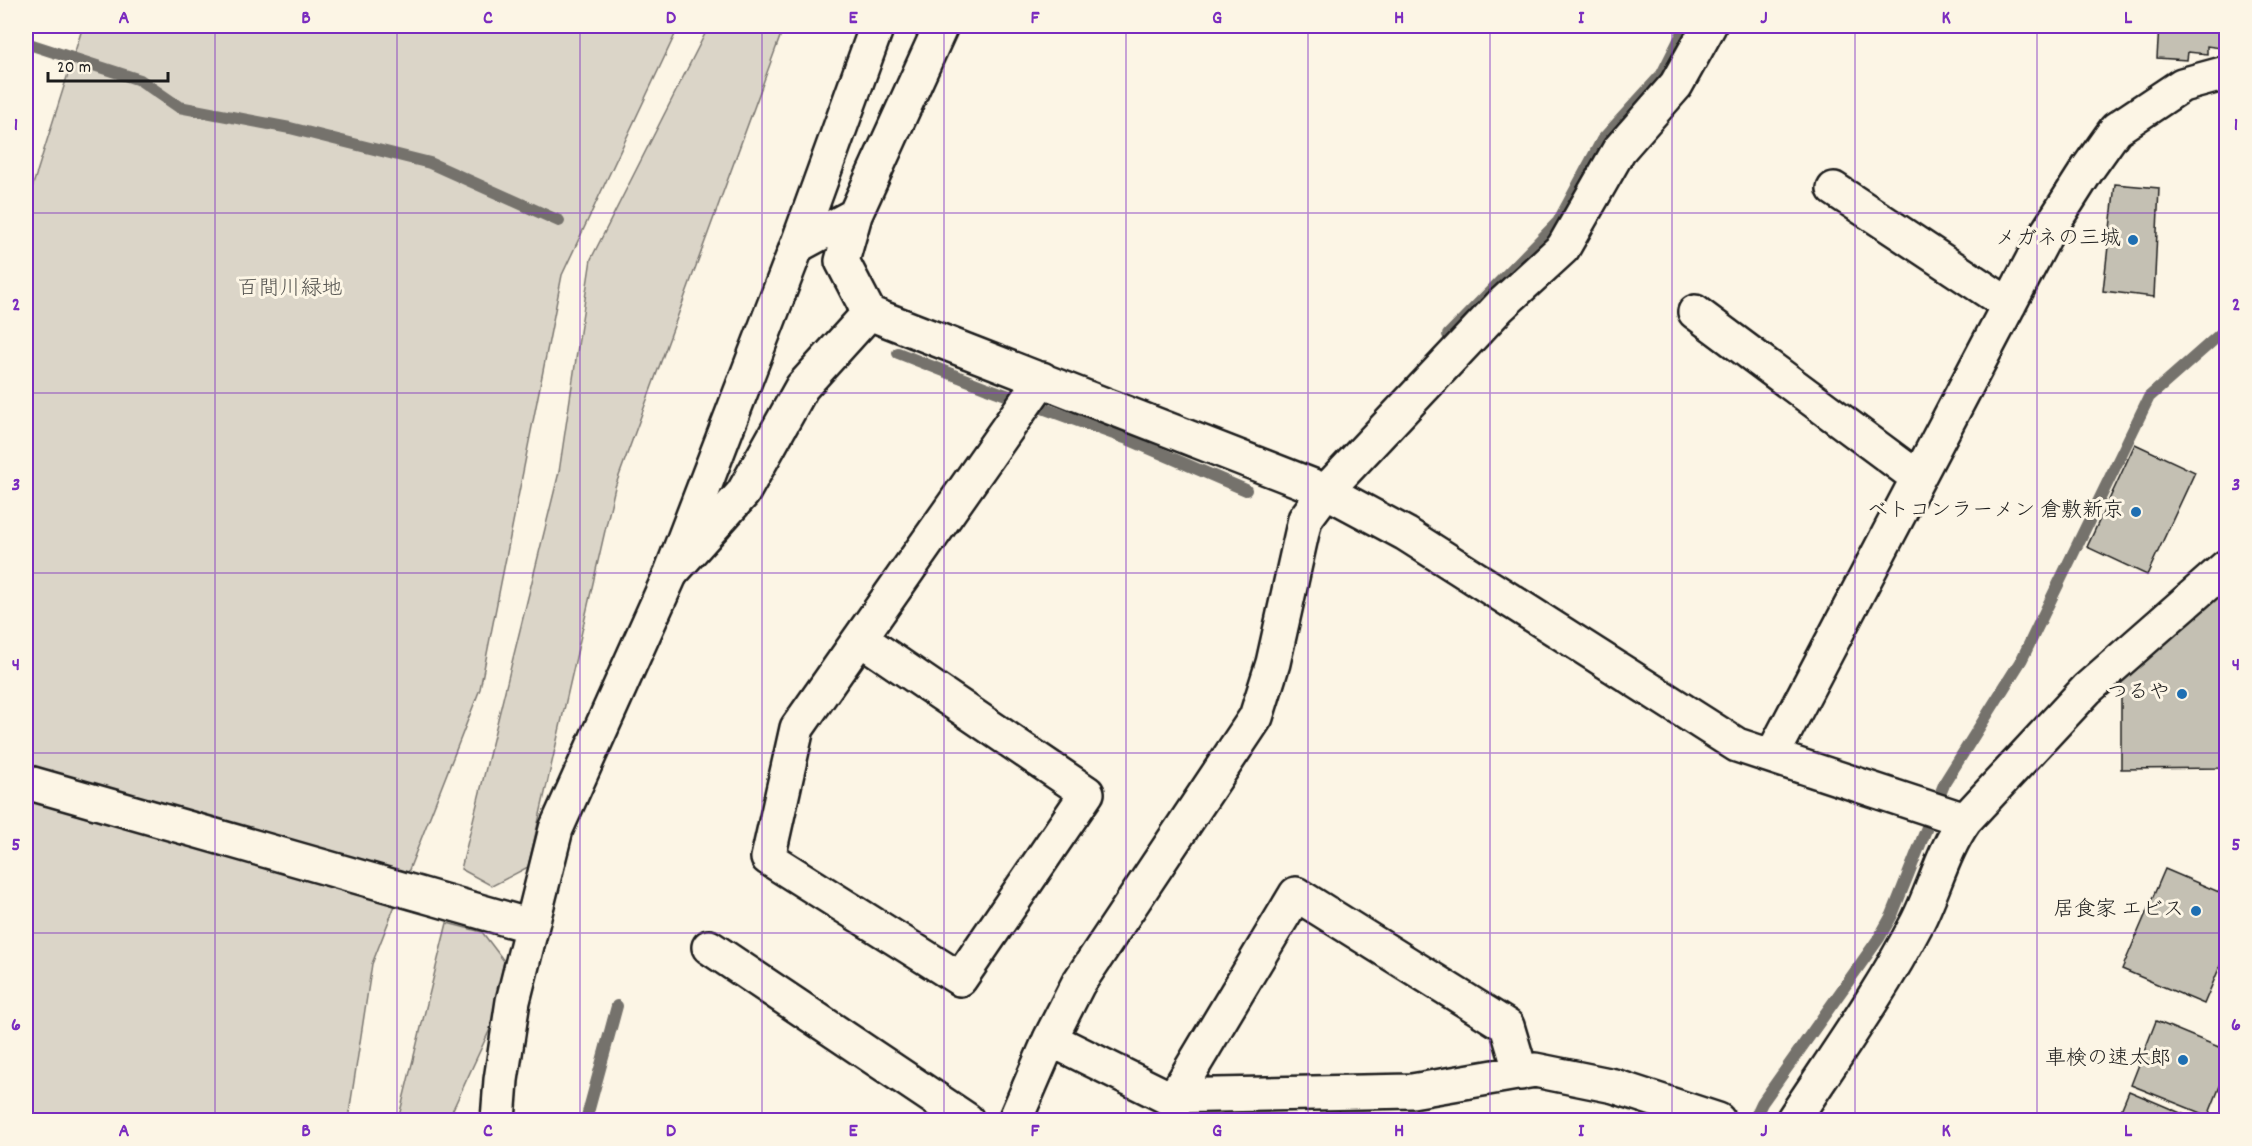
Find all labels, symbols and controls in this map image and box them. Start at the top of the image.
text: A [119,5,130,33]
text: B [301,5,311,33]
text: C [483,5,493,33]
text: D [666,5,677,33]
text: E [848,5,858,33]
text: F [1031,5,1041,33]
text: G [1212,5,1222,33]
text: H [1394,5,1404,33]
text: I [1578,5,1585,33]
text: J [1760,5,1768,33]
text: K [1941,5,1951,33]
text: L [2124,5,2133,33]
scale bar [48,45,168,83]
text: 20 m [57,56,91,81]
text: 1 [14,112,18,140]
text: 1 [2234,112,2238,140]
place label: メガネの三城 [1995,225,2121,255]
marker: メガネの三城 [2126,233,2140,247]
park label: 百間川緑地 [238,275,343,305]
text: 2 [12,292,20,320]
text: 2 [2232,292,2240,320]
text: 3 [12,472,20,500]
text: 3 [2232,472,2240,500]
place label: ベトコンラーメン 倉敷新京 [1867,497,2124,527]
marker: ベトコンラーメン 倉敷新京 [2129,505,2143,519]
text: 4 [12,652,20,680]
text: 4 [2232,652,2240,680]
place label: つるや [2107,679,2170,709]
marker: つるや [2175,687,2189,701]
text: 5 [11,832,21,860]
text: 5 [2231,832,2241,860]
place label: 居食家 エビス [2053,896,2184,926]
marker: 居食家 エビス [2189,904,2203,918]
text: 6 [11,1012,21,1040]
text: 6 [2231,1012,2241,1040]
place label: 車検の速太郎 [2045,1045,2171,1075]
marker: 車検の速太郎 [2176,1053,2190,1067]
text: A [119,1118,130,1146]
text: B [301,1118,311,1146]
text: C [483,1118,493,1146]
text: D [666,1118,677,1146]
text: E [848,1118,858,1146]
text: F [1031,1118,1041,1146]
text: G [1212,1118,1222,1146]
text: H [1394,1118,1404,1146]
text: I [1578,1118,1585,1146]
text: J [1760,1118,1768,1146]
text: K [1941,1118,1951,1146]
text: L [2124,1118,2133,1146]

